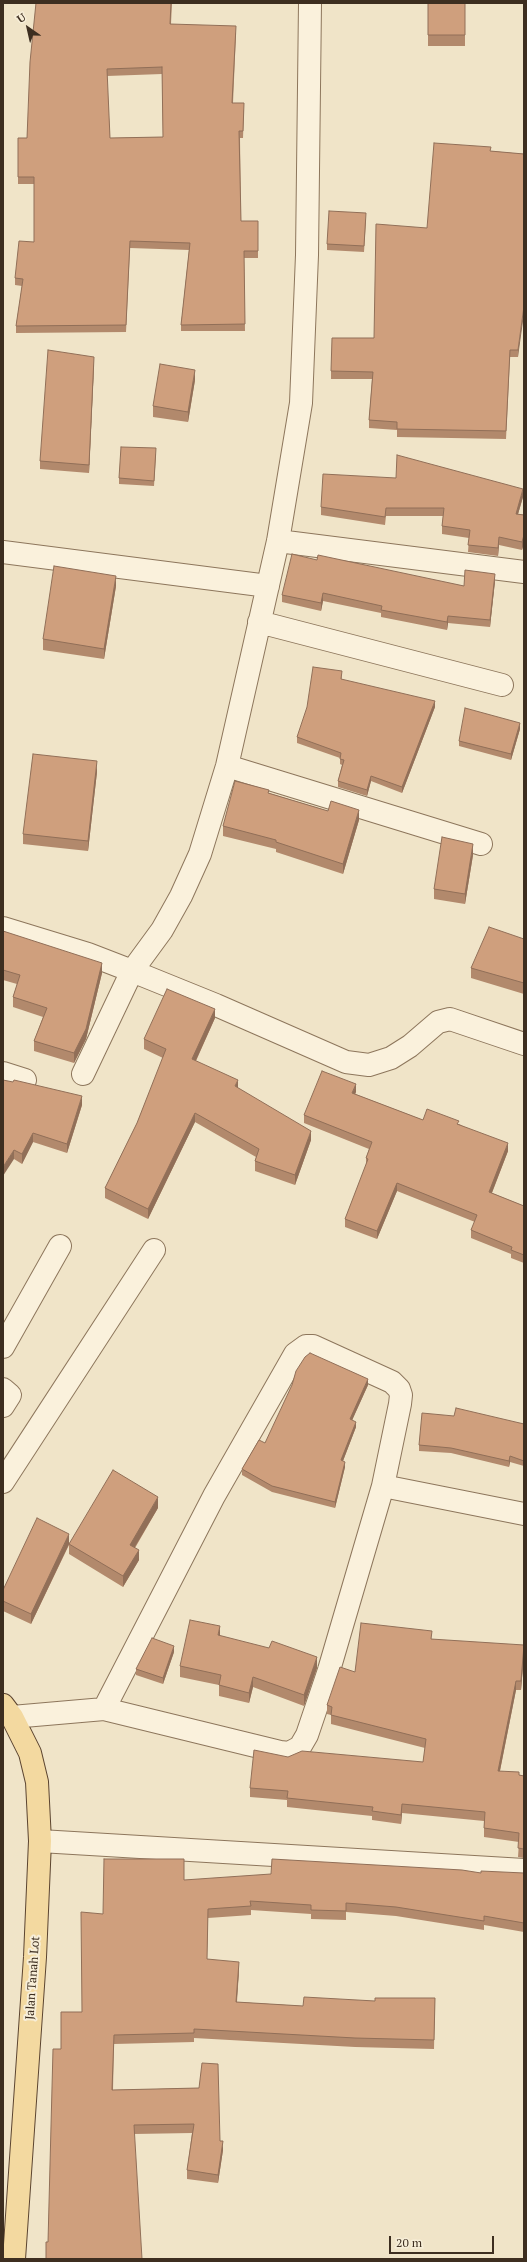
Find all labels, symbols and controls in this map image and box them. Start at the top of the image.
north arrow [8,8,48,48]
text: U [14,10,28,26]
street label: Jalan Tanah Lot [23,1936,43,2020]
scale bar [391,2228,496,2254]
text: 20 m [396,2235,422,2250]

